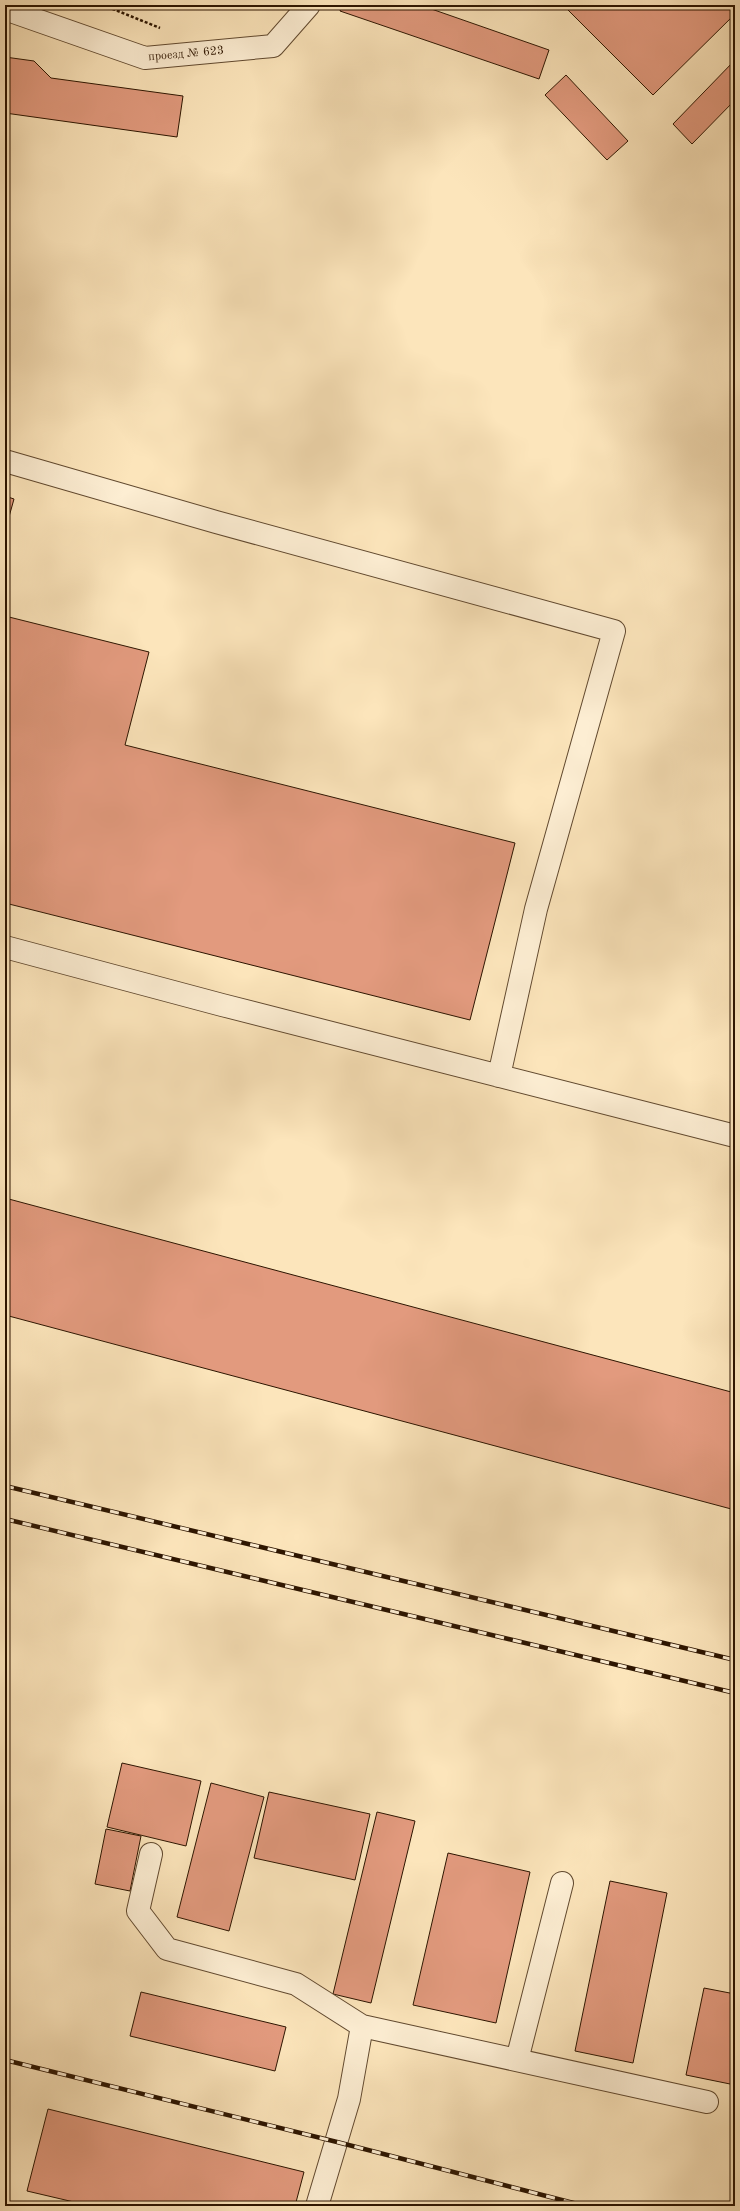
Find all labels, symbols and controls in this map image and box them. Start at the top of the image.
street label: проезд № 623 [148,45,224,63]

